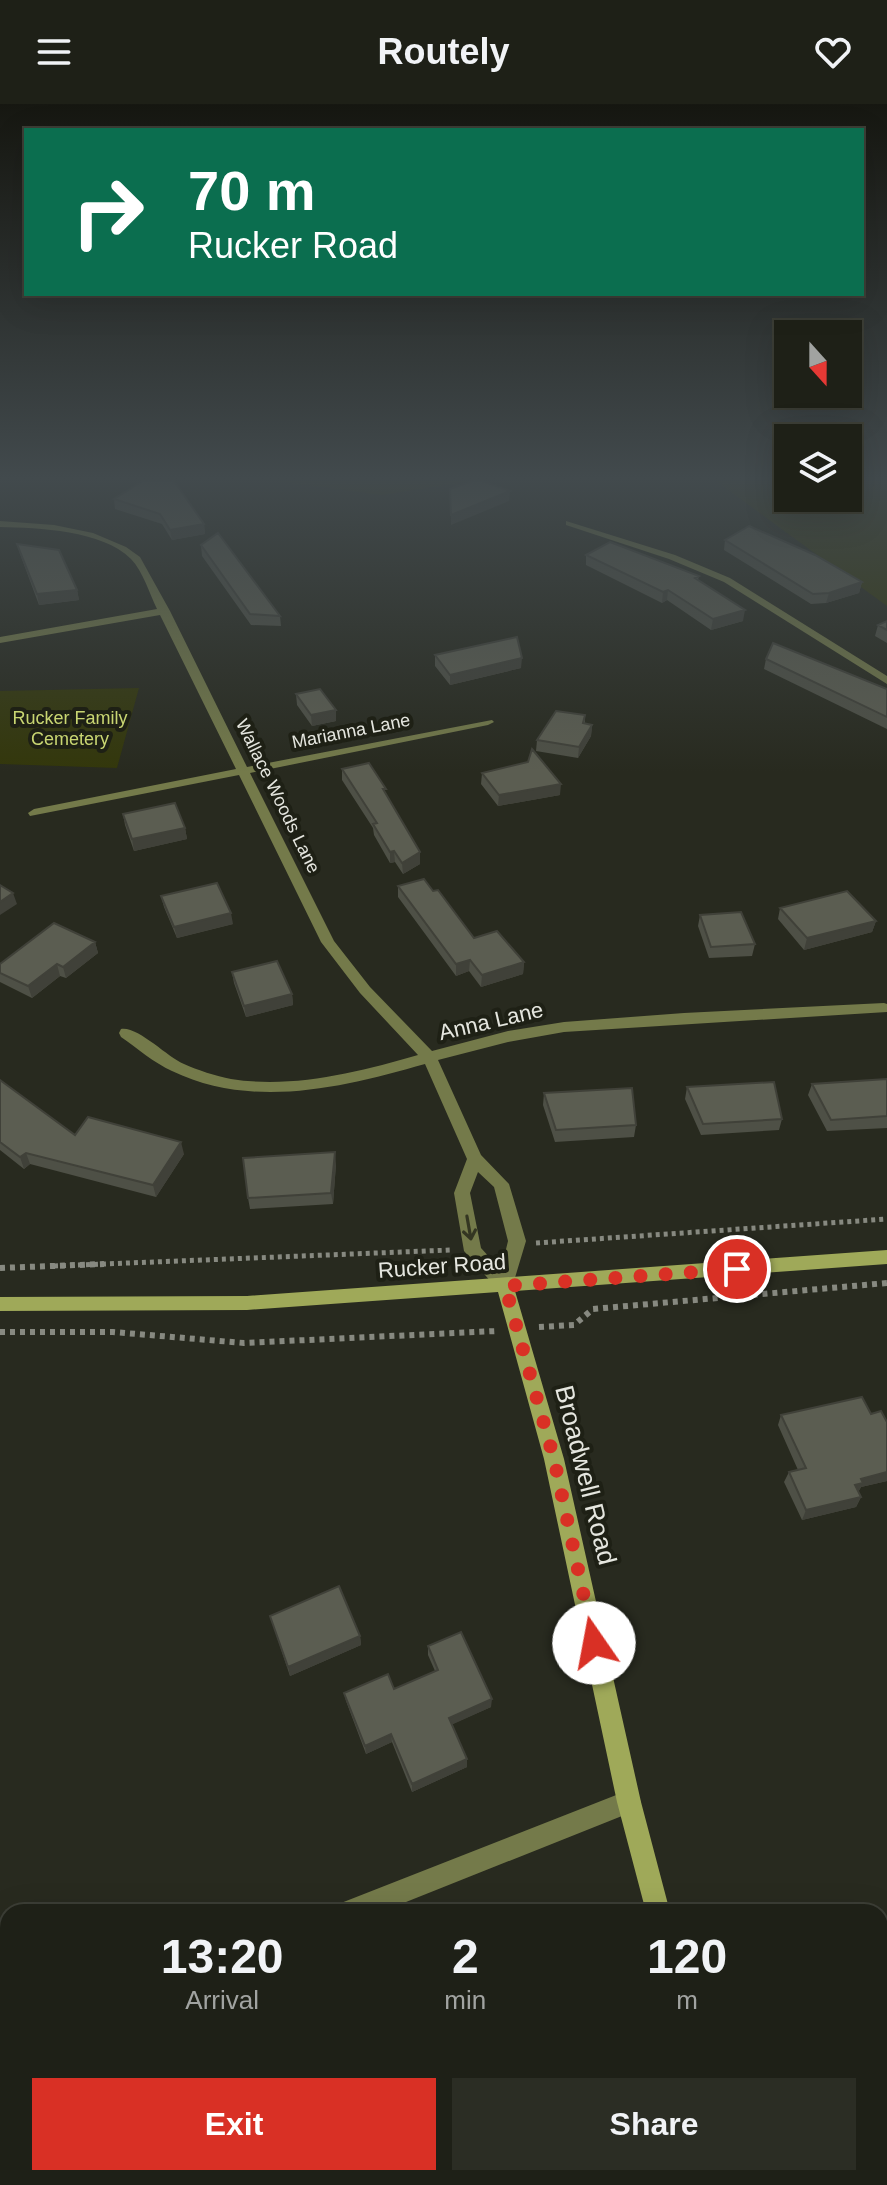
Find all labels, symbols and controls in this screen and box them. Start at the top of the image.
icon: menu [32,30,76,74]
icon: heart [811,30,855,74]
text: Routely [377,31,510,72]
text: 70 m [188,159,316,222]
icon: right [56,160,160,264]
text: Rucker Road [188,225,398,266]
north arrow [774,320,862,408]
map controls [774,320,862,512]
button: layers [774,424,862,512]
park label: Rucker Family Cemetery [12,708,128,749]
street label: Marianna Lane [290,710,412,752]
street label: Wallace Woods Lane [232,716,324,876]
street label: Anna Lane [436,997,546,1045]
one-way arrow [462,1214,477,1240]
pin [703,1235,771,1303]
icon: arrive [715,1247,759,1291]
street label: Rucker Road [377,1249,507,1283]
street label: Broadwell Road [549,1382,623,1568]
position arrow [552,1601,636,1685]
text: 13:20 [161,1930,284,1983]
text: 2 [452,1930,479,1983]
text: 120 [647,1930,727,1983]
text: Arrival [185,1985,259,2015]
text: min [444,1985,486,2015]
text: m [676,1985,698,2015]
button: Exit [32,2078,436,2170]
button: Share [452,2078,856,2170]

